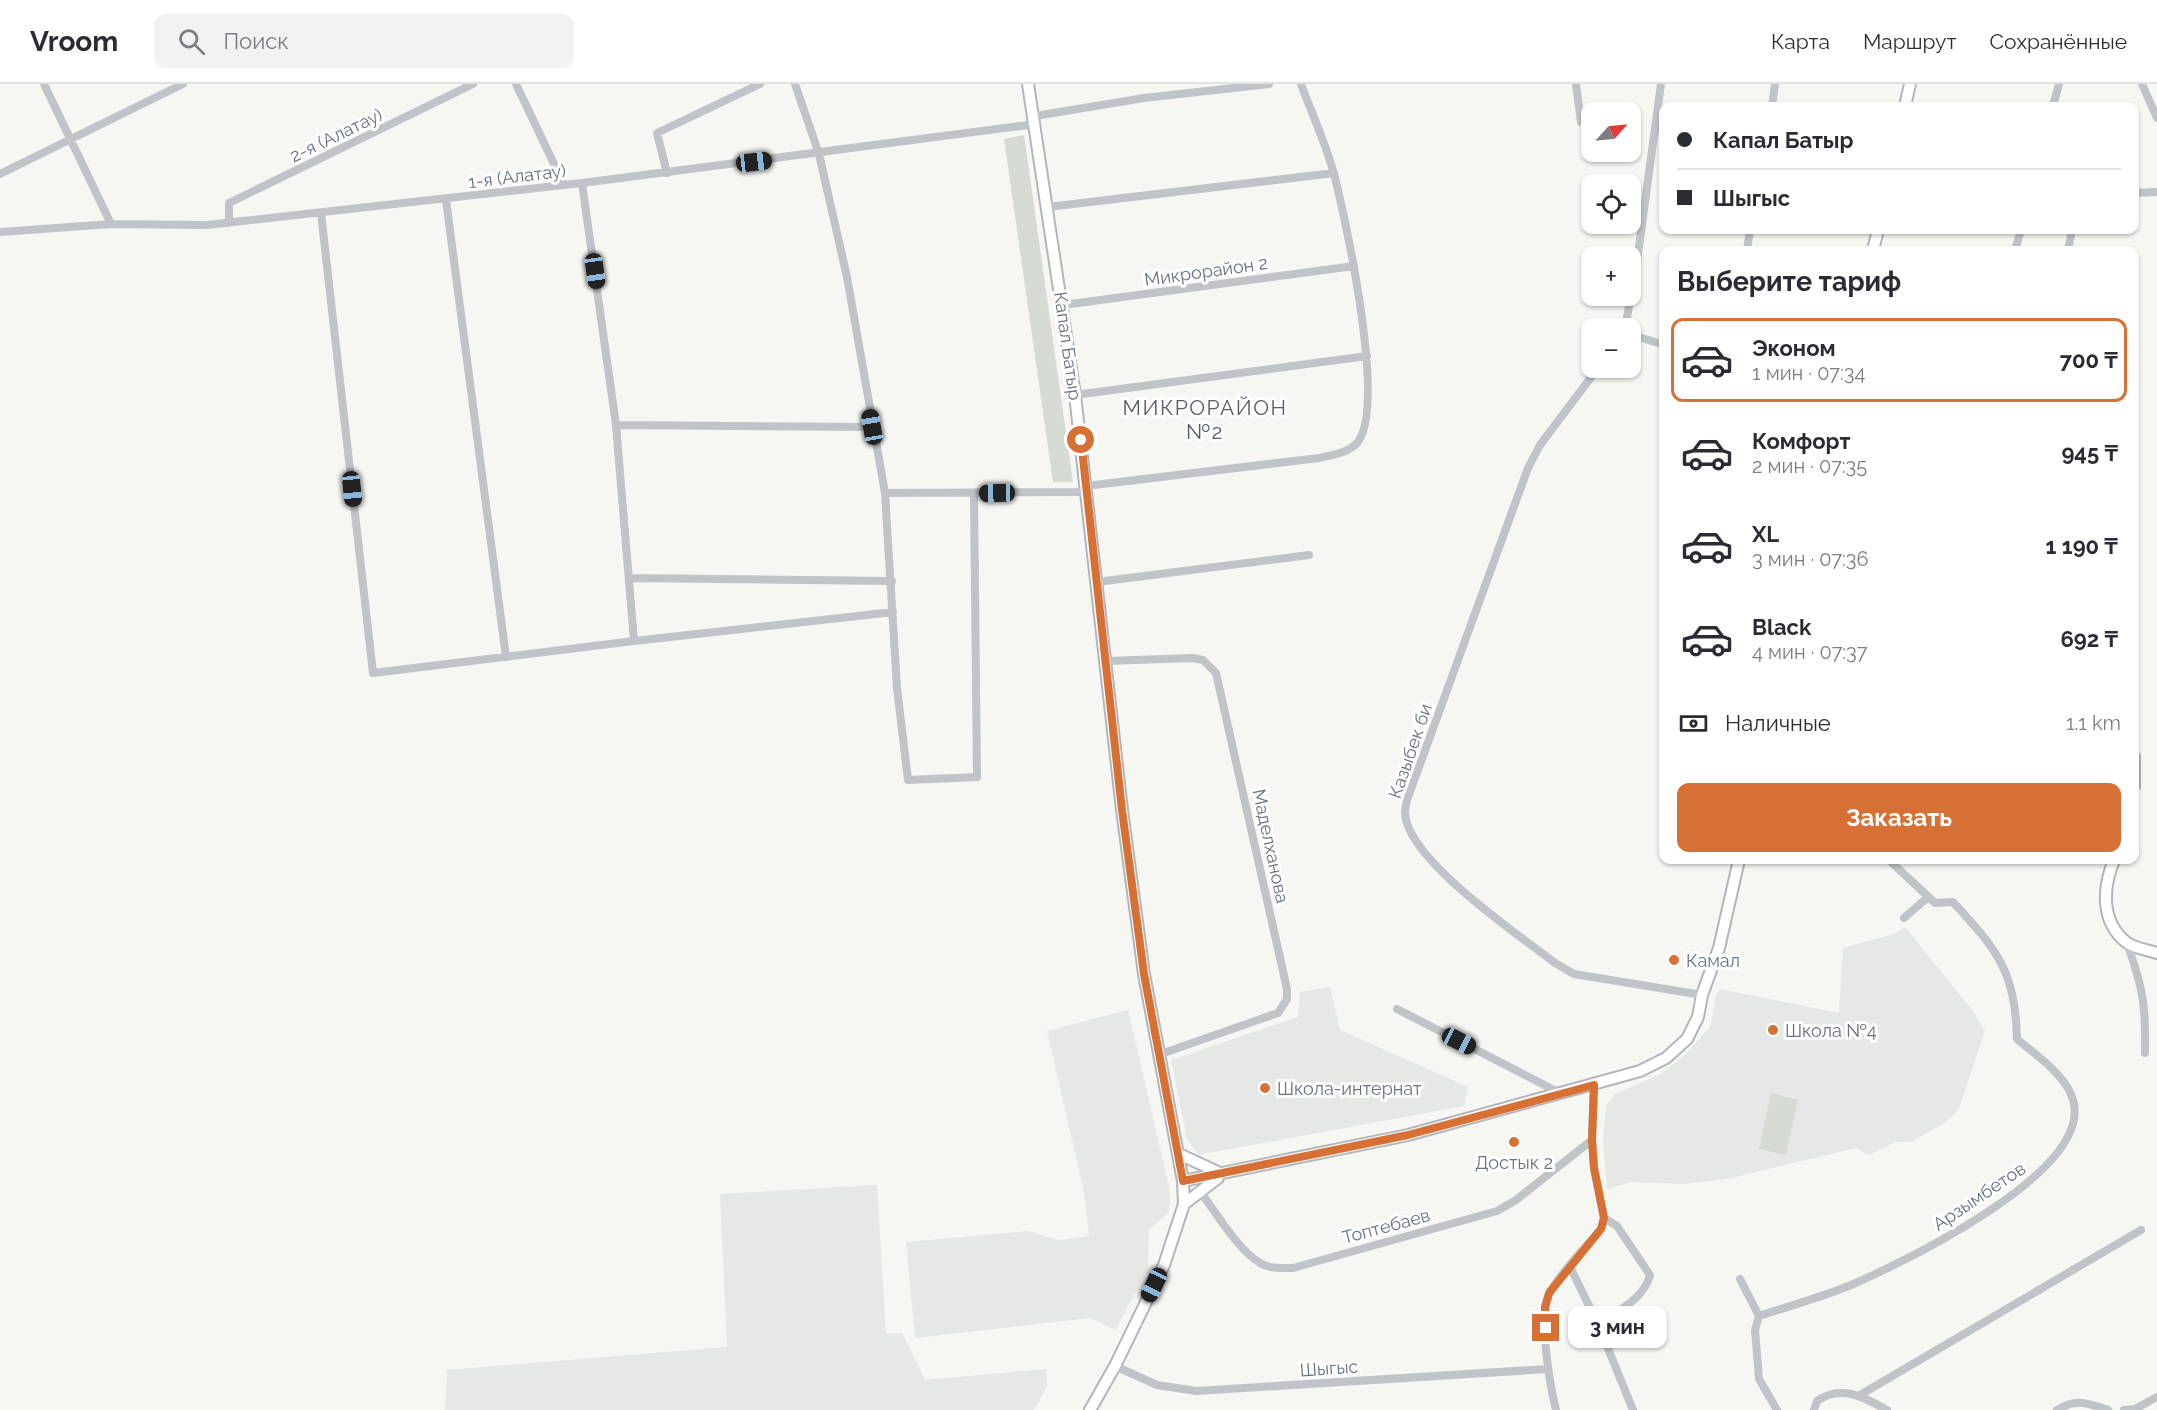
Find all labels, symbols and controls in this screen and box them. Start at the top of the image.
search box [154,14,574,68]
text: Vroom [30,25,118,58]
icon: search [175,25,208,58]
text: Поиск [223,28,289,54]
text: Карта [1771,29,1830,54]
text: Маршрут [1863,29,1956,54]
text: Сохранённые [1989,29,2127,54]
north arrow [1581,102,1641,162]
map controls [1581,102,1641,378]
street label: 2-я (Алатау) [286,104,386,166]
text: Капал Батыр [1713,127,1854,153]
car [735,151,773,173]
street label: 1-я (Алатау) [467,160,567,192]
button: locate [1581,174,1641,234]
text: Шыгыс [1713,185,1790,211]
button: + [1581,246,1641,306]
car [584,252,606,290]
street label: Микрорайон 2 [1143,252,1269,290]
text: Выберите тариф [1677,266,1901,297]
street label: Капал Батыр [1050,290,1086,402]
button: − [1581,318,1641,378]
icon: car [1680,333,1734,387]
text: Эконом [1752,335,1836,361]
text: 700 ₸ [2060,347,2118,373]
text: 1 мин · 07:34 [1752,361,1865,385]
district label: МИКРОРАЙОН №2 [1123,395,1287,444]
car [860,408,884,446]
route start [1067,426,1094,453]
icon: car [1680,426,1734,480]
text: Комфорт [1752,428,1850,454]
text: 945 ₸ [2061,440,2118,466]
text: 2 мин · 07:35 [1752,454,1867,478]
car [341,470,363,508]
car [979,484,1015,502]
icon: car [1680,519,1734,573]
text: XL [1752,521,1779,547]
text: 1 190 ₸ [2046,533,2118,559]
text: 3 мин · 07:36 [1752,547,1869,571]
icon: car [1680,612,1734,666]
text: Black [1752,614,1811,640]
text: 692 ₸ [2060,626,2118,652]
text: 4 мин · 07:37 [1752,640,1867,664]
street label: Казыбек би [1384,701,1436,801]
icon: cash [1677,707,1710,740]
text: Наличные [1725,710,1831,736]
text: 1.1 km [2066,711,2121,735]
button: Заказать [1677,783,2121,852]
street label: Маделханова [1249,787,1293,905]
place label: Камал [1686,950,1740,971]
marker: Камал [1667,953,1681,967]
place label: Школа №4 [1785,1020,1877,1041]
marker: Школа №4 [1766,1023,1780,1037]
car [1439,1025,1479,1057]
place label: Школа-интернат [1277,1078,1422,1099]
marker: Школа-интернат [1258,1081,1272,1095]
marker: Достык 2 [1507,1135,1521,1149]
place label: Достык 2 [1475,1152,1553,1173]
street label: Арзымбетов [1929,1157,2029,1235]
street label: Топтебаев [1340,1204,1432,1248]
car [1138,1265,1170,1305]
callout: 3 мин [1567,1307,1666,1349]
route end [1532,1314,1559,1341]
text: 3 мин [1590,1315,1645,1339]
street label: Шыгыс [1299,1355,1359,1381]

